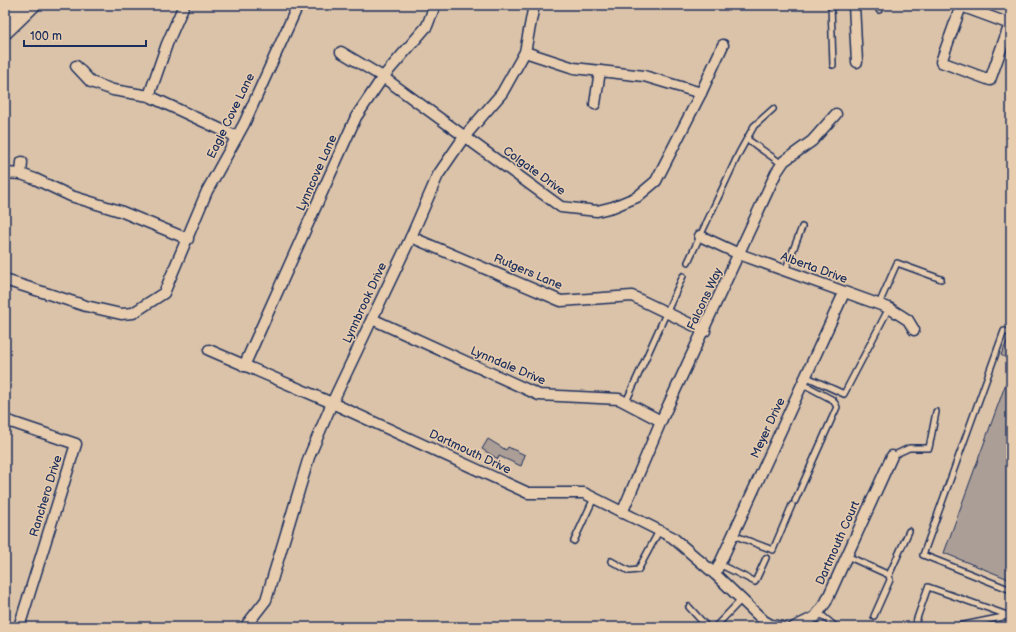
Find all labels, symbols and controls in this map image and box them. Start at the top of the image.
scale bar [24,22,146,48]
text: 100 m [30,29,62,44]
street label: Eagle Cove Lane [204,71,258,161]
street label: Lynncove Lane [294,133,340,213]
street label: Colgate Drive [500,143,568,199]
street label: Alberta Drive [779,249,849,287]
street label: Rutgers Lane [491,251,565,293]
street label: Lynnbrook Drive [340,260,390,346]
street label: Falcons Way [684,265,726,333]
street label: Lynndale Drive [468,343,548,389]
street label: Meyer Drive [747,395,789,461]
street label: Dartmouth Drive [427,426,513,478]
street label: Ranchero Drive [26,453,66,539]
street label: Dartmouth Court [813,498,863,587]

